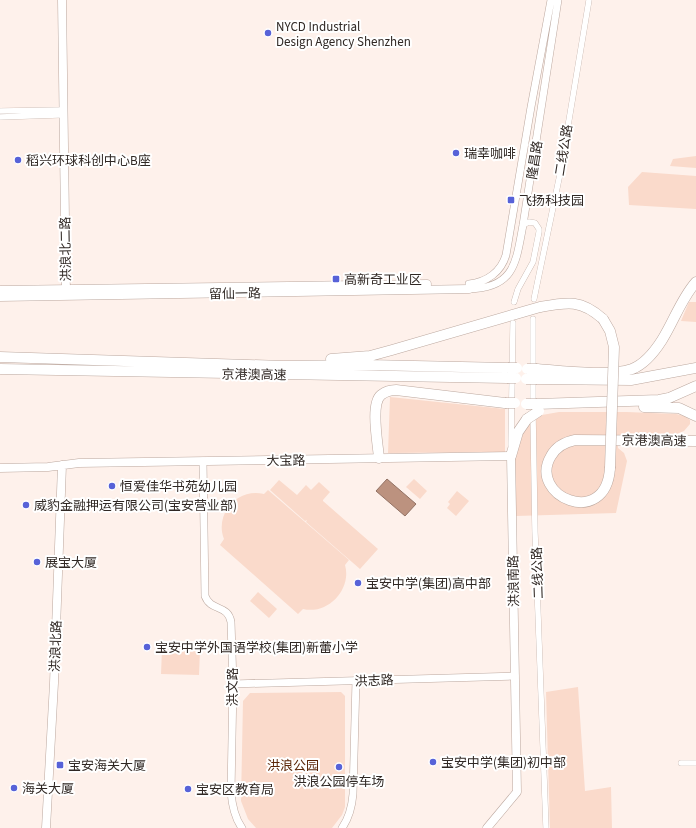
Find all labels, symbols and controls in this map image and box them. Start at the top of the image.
place label: NYCD Industrial Design Agency Shenzhen [276,18,411,51]
marker: NYCD Industrial Design Agency Shenzhen [263,28,273,38]
street label: 二线公路 [551,123,577,177]
street label: 隆昌路 [523,139,547,181]
place label: 瑞幸咖啡 [464,145,516,163]
marker: 瑞幸咖啡 [451,148,461,158]
place label: 稻兴环球科创中心B座 [26,152,151,170]
marker: 稻兴环球科创中心B座 [13,155,23,165]
place label: 飞扬科技园 [519,192,584,210]
marker: 飞扬科技园 [506,195,516,205]
street label: 洪浪北二路 [56,216,76,282]
place label: 高新奇工业区 [344,271,422,289]
marker: 高新奇工业区 [331,274,341,284]
street label: 留仙一路 [209,285,261,303]
street label: 京港澳高速 [221,365,287,385]
street label: 京港澳高速 [621,431,687,451]
street label: 大宝路 [266,452,306,470]
place label: 恒爱佳华书苑幼儿园 [120,478,237,496]
marker: 恒爱佳华书苑幼儿园 [107,481,117,491]
place label: 威豹金融押运有限公司(宝安营业部) [34,497,237,515]
marker: 威豹金融押运有限公司(宝安营业部) [21,500,31,510]
street label: 二线公路 [528,547,548,599]
place label: 展宝大厦 [45,554,97,572]
street label: 洪浪南路 [505,555,523,607]
marker: 展宝大厦 [32,557,42,567]
place label: 宝安中学(集团)高中部 [366,575,491,593]
marker: 宝安中学(集团)高中部 [353,578,363,588]
street label: 洪浪北路 [46,620,66,672]
place label: 宝安中学外国语学校(集团)新蕾小学 [155,639,358,657]
marker: 宝安中学外国语学校(集团)新蕾小学 [142,642,152,652]
street label: 洪文路 [224,667,242,707]
street label: 洪志路 [354,671,394,691]
place label: 宝安中学(集团)初中部 [441,754,566,772]
place label: 宝安海关大厦 [68,757,146,775]
park label: 洪浪公园 [267,757,319,775]
marker: 宝安中学(集团)初中部 [428,757,438,767]
marker: 宝安海关大厦 [55,760,65,770]
marker: 洪浪公园停车场 [334,762,344,772]
place label: 洪浪公园停车场 [293,773,385,791]
place label: 海关大厦 [22,780,74,798]
place label: 宝安区教育局 [196,781,274,799]
marker: 海关大厦 [9,783,19,793]
marker: 宝安区教育局 [183,784,193,794]

